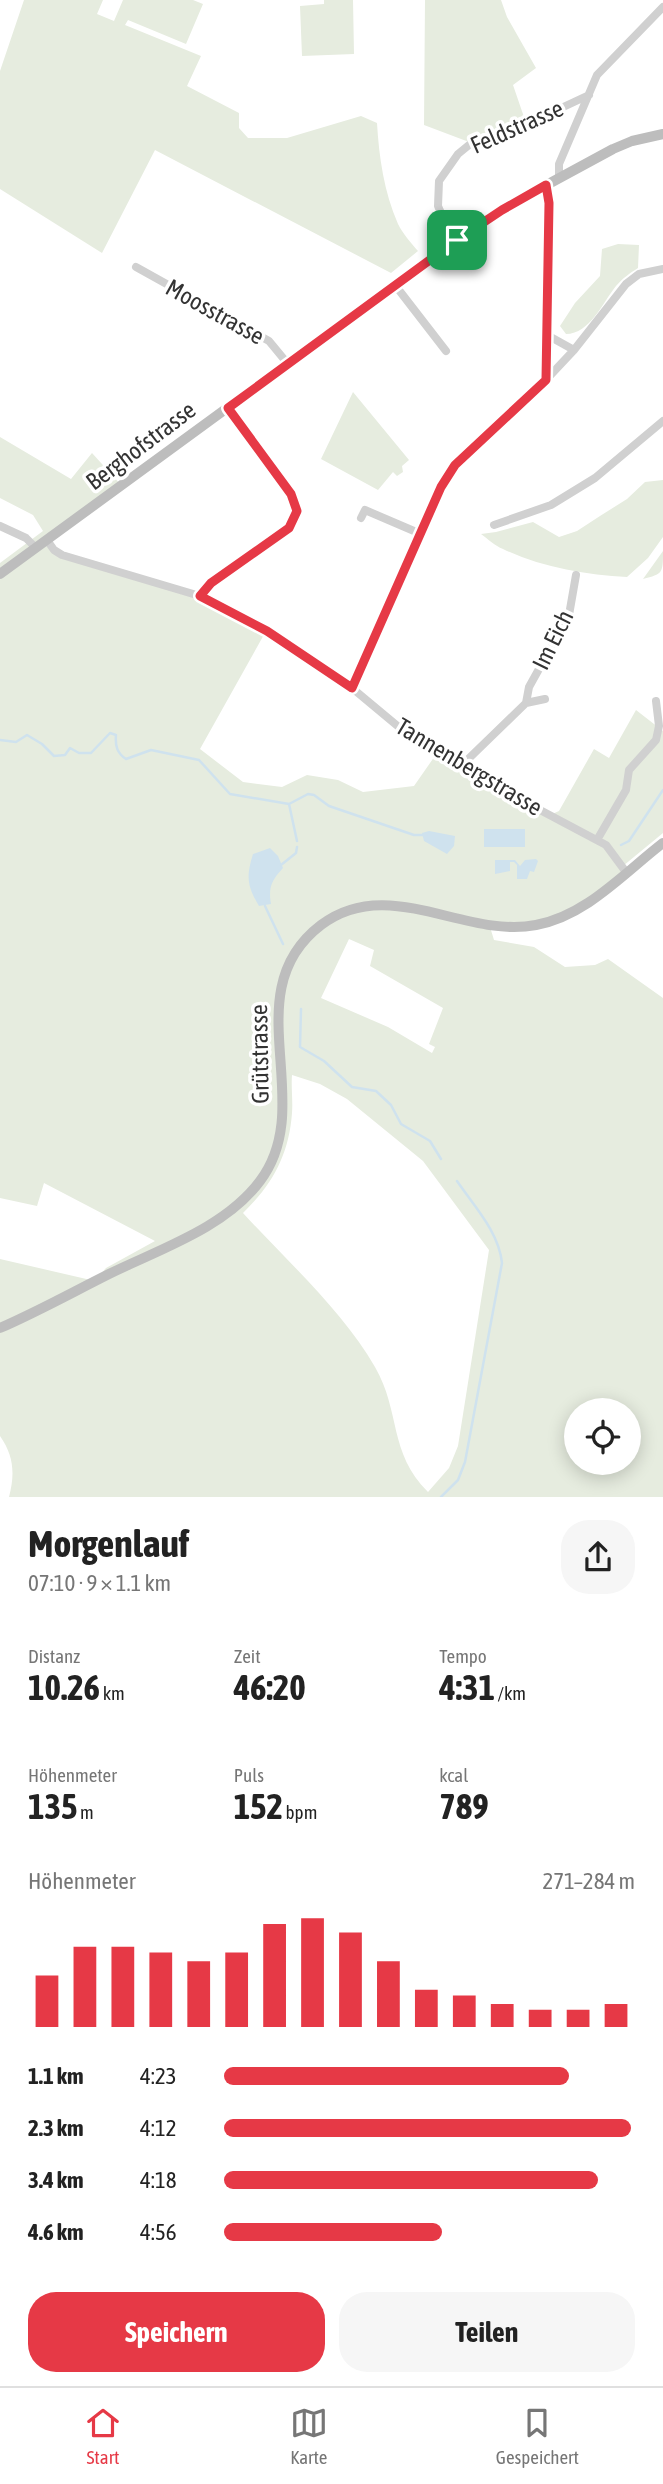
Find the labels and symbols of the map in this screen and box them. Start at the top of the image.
street label: Feldstrasse [466,94,567,159]
pin [427,210,487,270]
street label: Moosstrasse [161,274,269,350]
street label: Berghofstrasse [81,396,201,495]
street label: Im Eich [527,606,578,674]
street label: Tannenbergstrasse [391,712,547,821]
street label: Grütstrasse [245,1004,274,1104]

